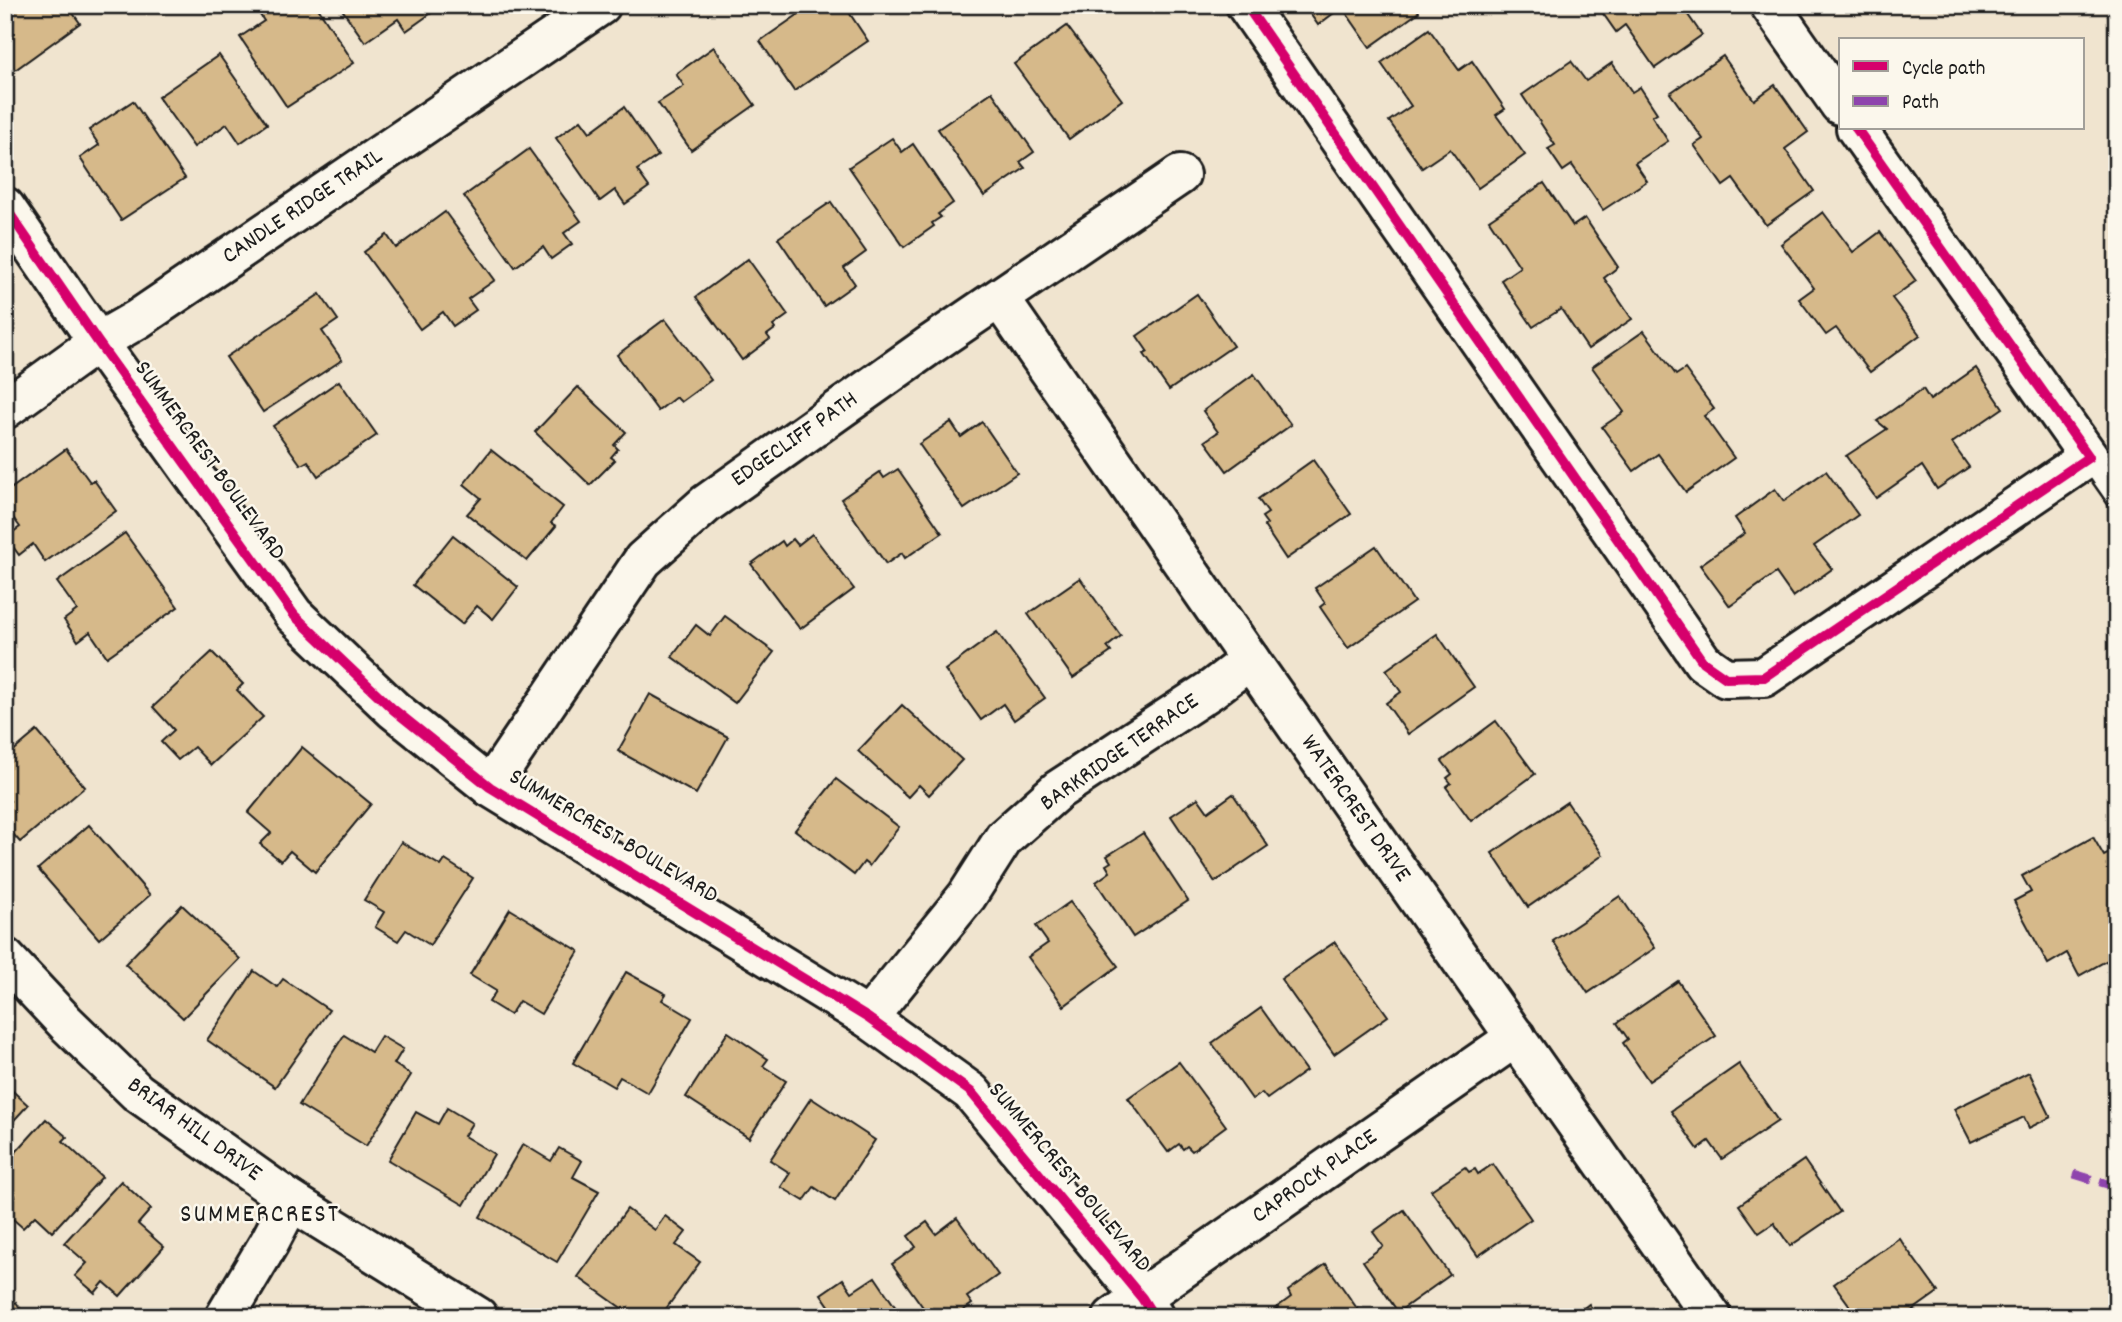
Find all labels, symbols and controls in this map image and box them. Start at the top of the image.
legend [1839,38,2084,130]
text: Cycle path [1902,55,1985,85]
text: Path [1902,89,1939,119]
street label: CANDLE RIDGE TRAIL [216,141,390,273]
street label: SUMMERCREST BOULEVARD [125,354,293,568]
street label: EDGECLIFF PATH [725,384,865,496]
street label: BARKRIDGE TERRACE [1034,685,1206,821]
street label: WATERCREST DRIVE [1291,728,1419,890]
street label: SUMMERCREST BOULEVARD [502,761,724,913]
street label: BRIAR HILL DRIVE [119,1069,269,1191]
street label: SUMMERCREST BOULEVARD [979,1075,1159,1281]
street label: CAPROCK PLACE [1245,1121,1385,1233]
district label: SUMMERCREST [180,1197,340,1234]

